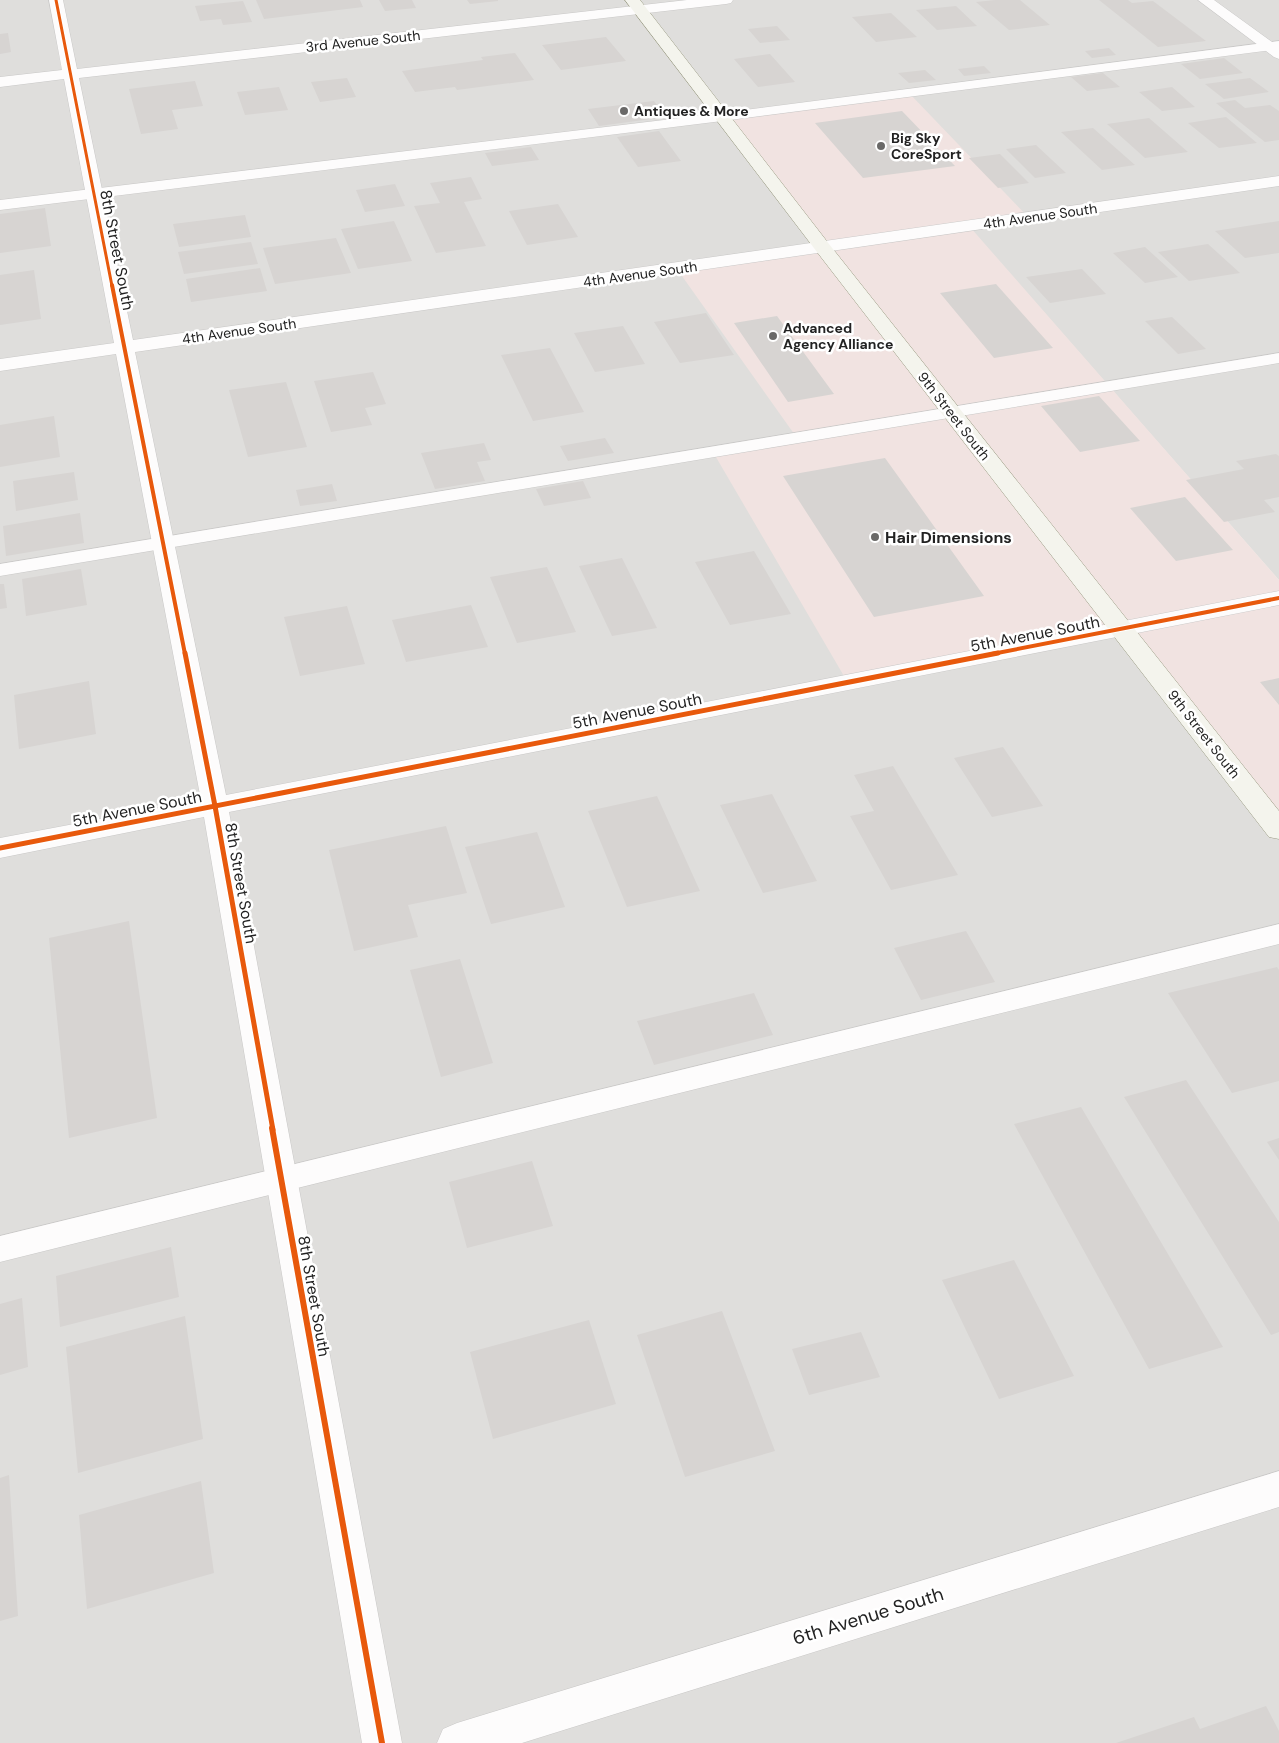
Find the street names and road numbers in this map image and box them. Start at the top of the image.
street label: 3rd Avenue South [305,26,421,56]
street label: 8th Street South [95,188,139,312]
street label: 4th Avenue South [982,199,1098,233]
street label: 4th Avenue South [582,257,698,291]
street label: 4th Avenue South [181,314,297,348]
street label: 9th Street South [914,368,994,464]
street label: 5th Avenue South [968,611,1102,657]
street label: 9th Street South [1164,686,1244,782]
street label: 5th Avenue South [570,688,704,734]
street label: 5th Avenue South [70,786,204,832]
street label: 8th Street South [220,821,262,945]
street label: 8th Street South [293,1234,335,1358]
street label: 6th Avenue South [789,1581,947,1651]

